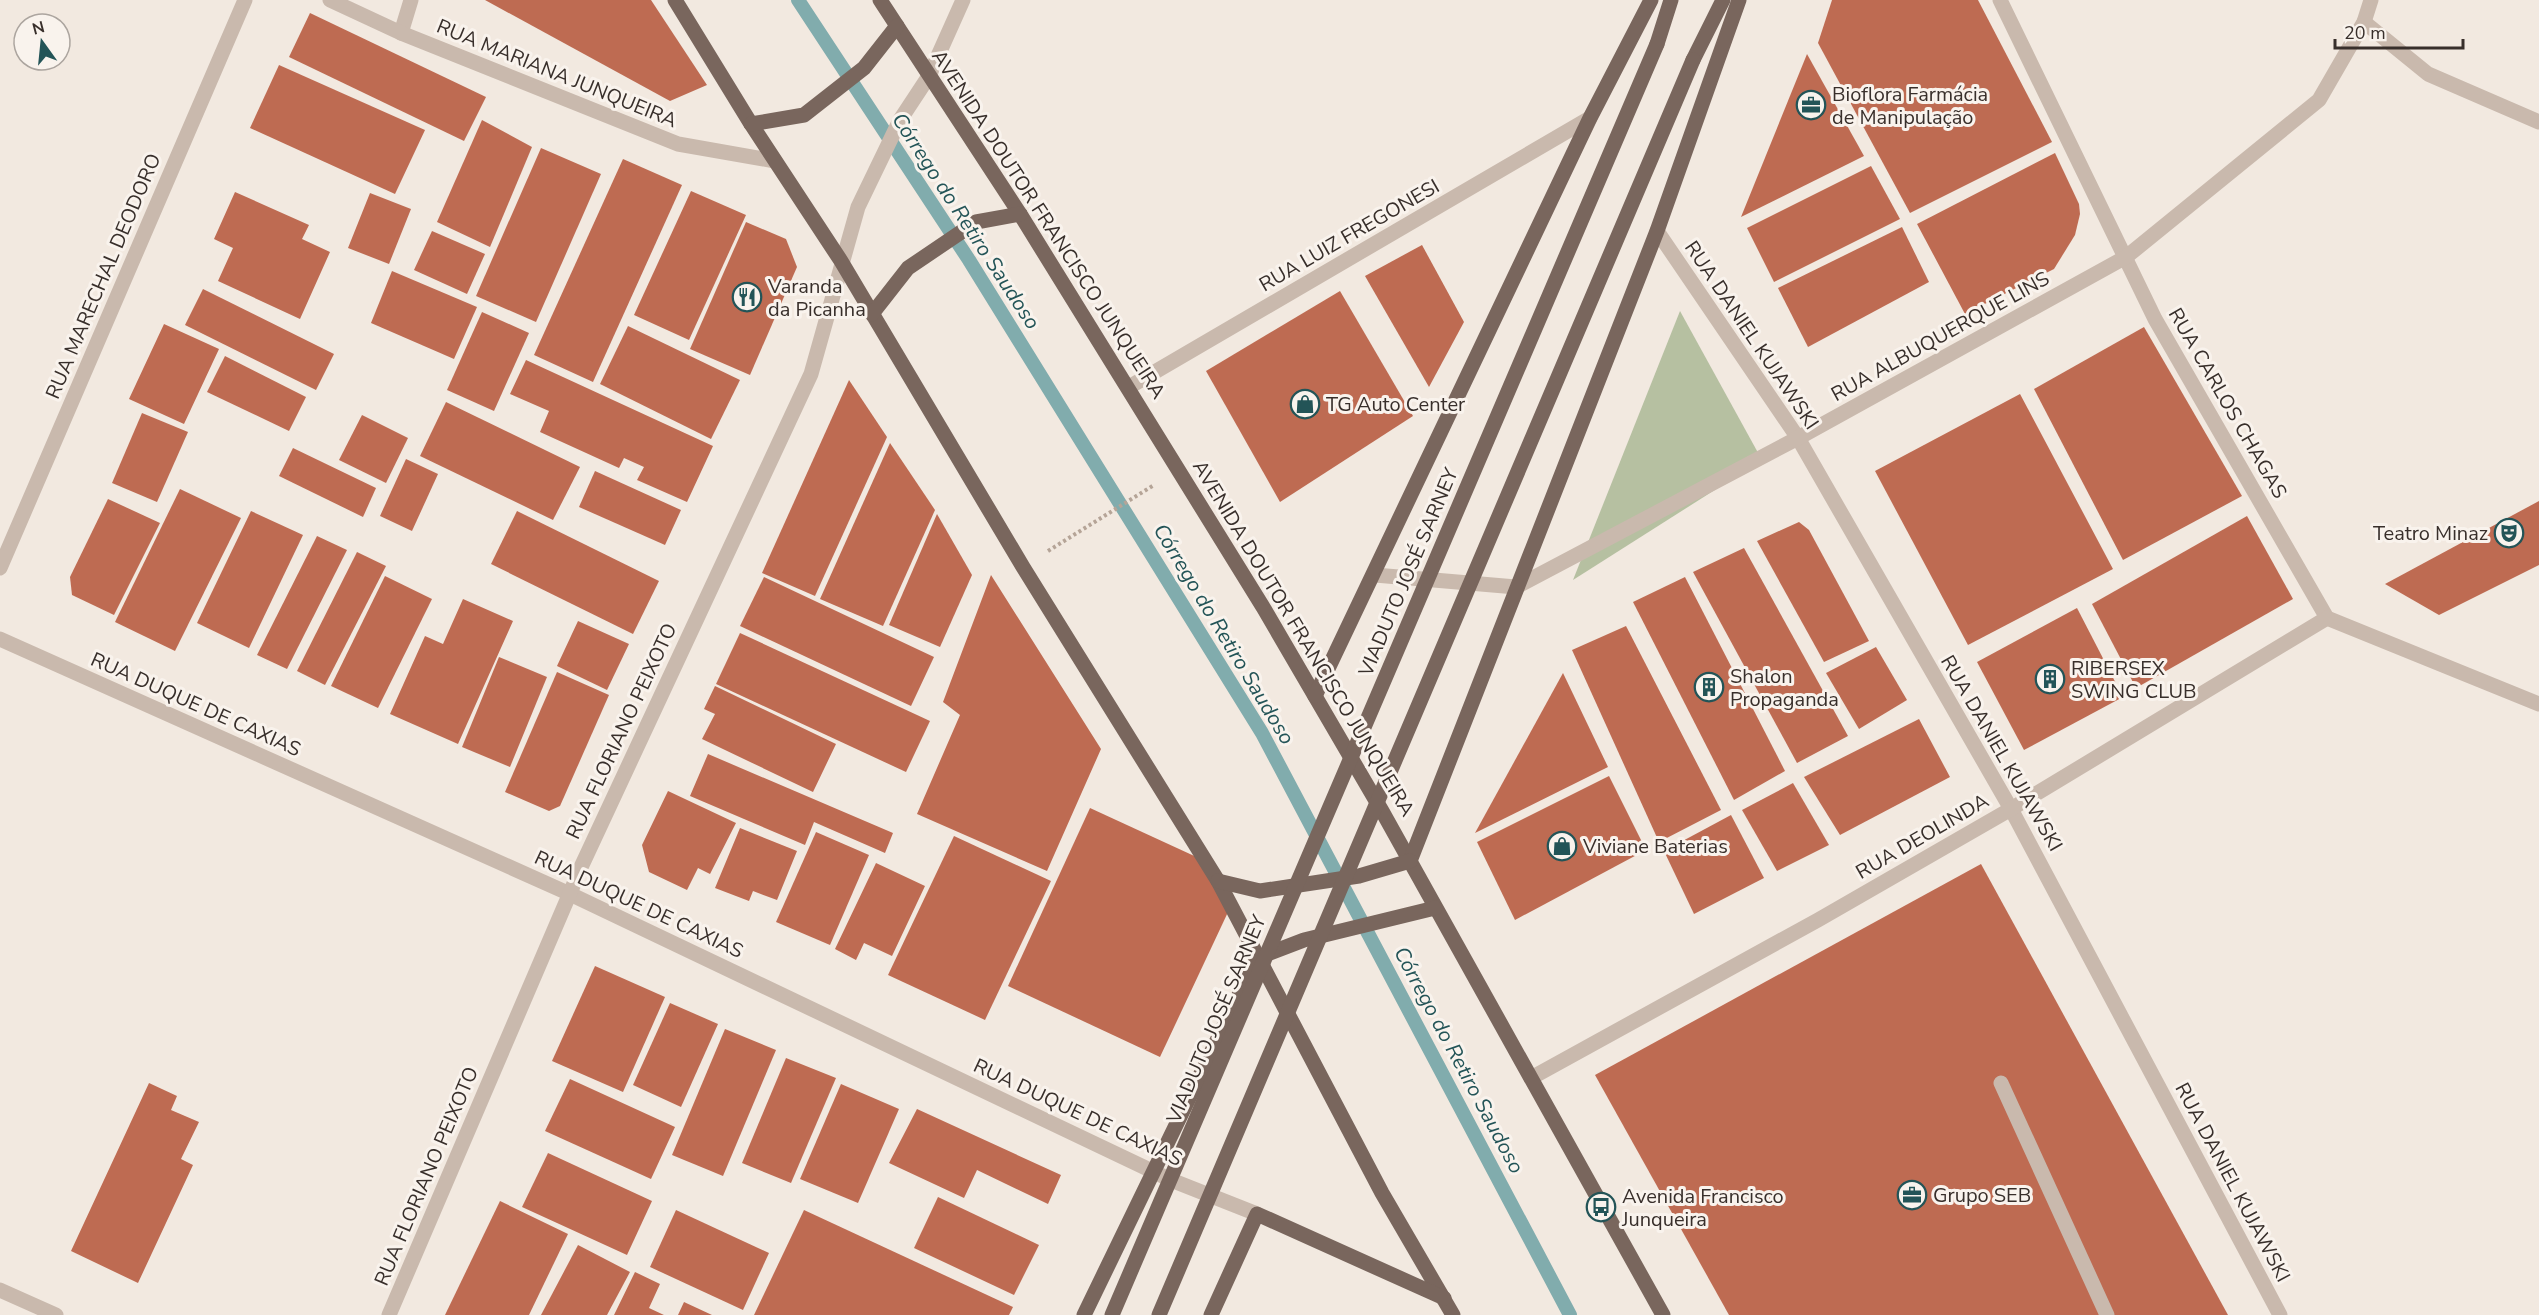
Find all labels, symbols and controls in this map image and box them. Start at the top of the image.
north arrow [12,12,72,72]
scale bar [2335,12,2462,50]
street label: RUA MARIANA JUNQUEIRA [433,13,681,134]
text: N [30,16,47,41]
text: 20 m [2344,21,2386,45]
street label: AVENIDA DOUTOR FRANCISCO JUNQUEIRA [925,45,1172,404]
place label: Bioflora Farmácia de Manipulação [1832,81,1988,131]
office icon: Bioflora Farmácia de Manipulação [1795,89,1827,121]
water label: Córrego do Retiro Saudoso [885,107,1047,335]
street label: RUA MARECHAL DEODORO [39,149,167,403]
street label: RUA LUIZ FREGONESI [1254,173,1444,298]
street label: RUA DANIEL KUJAWSKI [1678,236,1825,435]
street label: RUA ALBUQUERQUE LINS [1826,265,2054,408]
place label: Varanda da Picanha [767,273,866,323]
restaurant icon: Varanda da Picanha [731,281,763,313]
street label: RUA CARLOS CHAGAS [2162,303,2293,503]
shop icon: TG Auto Center [1289,388,1321,420]
place label: TG Auto Center [1326,391,1465,418]
street label: AVENIDA DOUTOR FRANCISCO JUNQUEIRA [1186,455,1421,822]
street label: VIADUTO JOSÉ SARNEY [1352,463,1465,681]
theatre icon: Teatro Minaz [2493,517,2525,549]
water label: Córrego do Retiro Saudoso [1147,518,1301,750]
place label: Teatro Minaz [2373,520,2488,547]
street label: RUA FLORIANO PEIXOTO [560,619,683,844]
street label: RUA DUQUE DE CAXIAS [86,646,305,763]
street label: RUA DANIEL KUJAWSKI [1934,650,2069,856]
place label: RIBERSEX SWING CLUB [2071,655,2197,705]
place label: Shalon Propaganda [1730,663,1839,713]
building icon: RIBERSEX SWING CLUB [2034,663,2066,695]
building icon: Shalon Propaganda [1693,671,1725,703]
street label: RUA DEOLINDA [1851,787,1994,885]
shop icon: Viviane Baterias [1546,830,1578,862]
place label: Viviane Baterias [1582,833,1728,860]
street label: RUA DUQUE DE CAXIAS [530,844,748,965]
street label: VIADUTO JOSÉ SARNEY [1160,910,1273,1128]
water label: Córrego do Retiro Saudoso [1387,942,1531,1178]
street label: RUA DUQUE DE CAXIAS [969,1052,1187,1173]
street label: RUA FLORIANO PEIXOTO [368,1063,485,1290]
street label: RUA DANIEL KUJAWSKI [2168,1078,2297,1287]
office icon: Grupo SEB [1896,1179,1928,1211]
place label: Grupo SEB [1933,1182,2031,1209]
place label: Avenida Francisco Junqueira [1621,1183,1784,1233]
bus stop icon: Avenida Francisco Junqueira [1585,1191,1617,1223]

